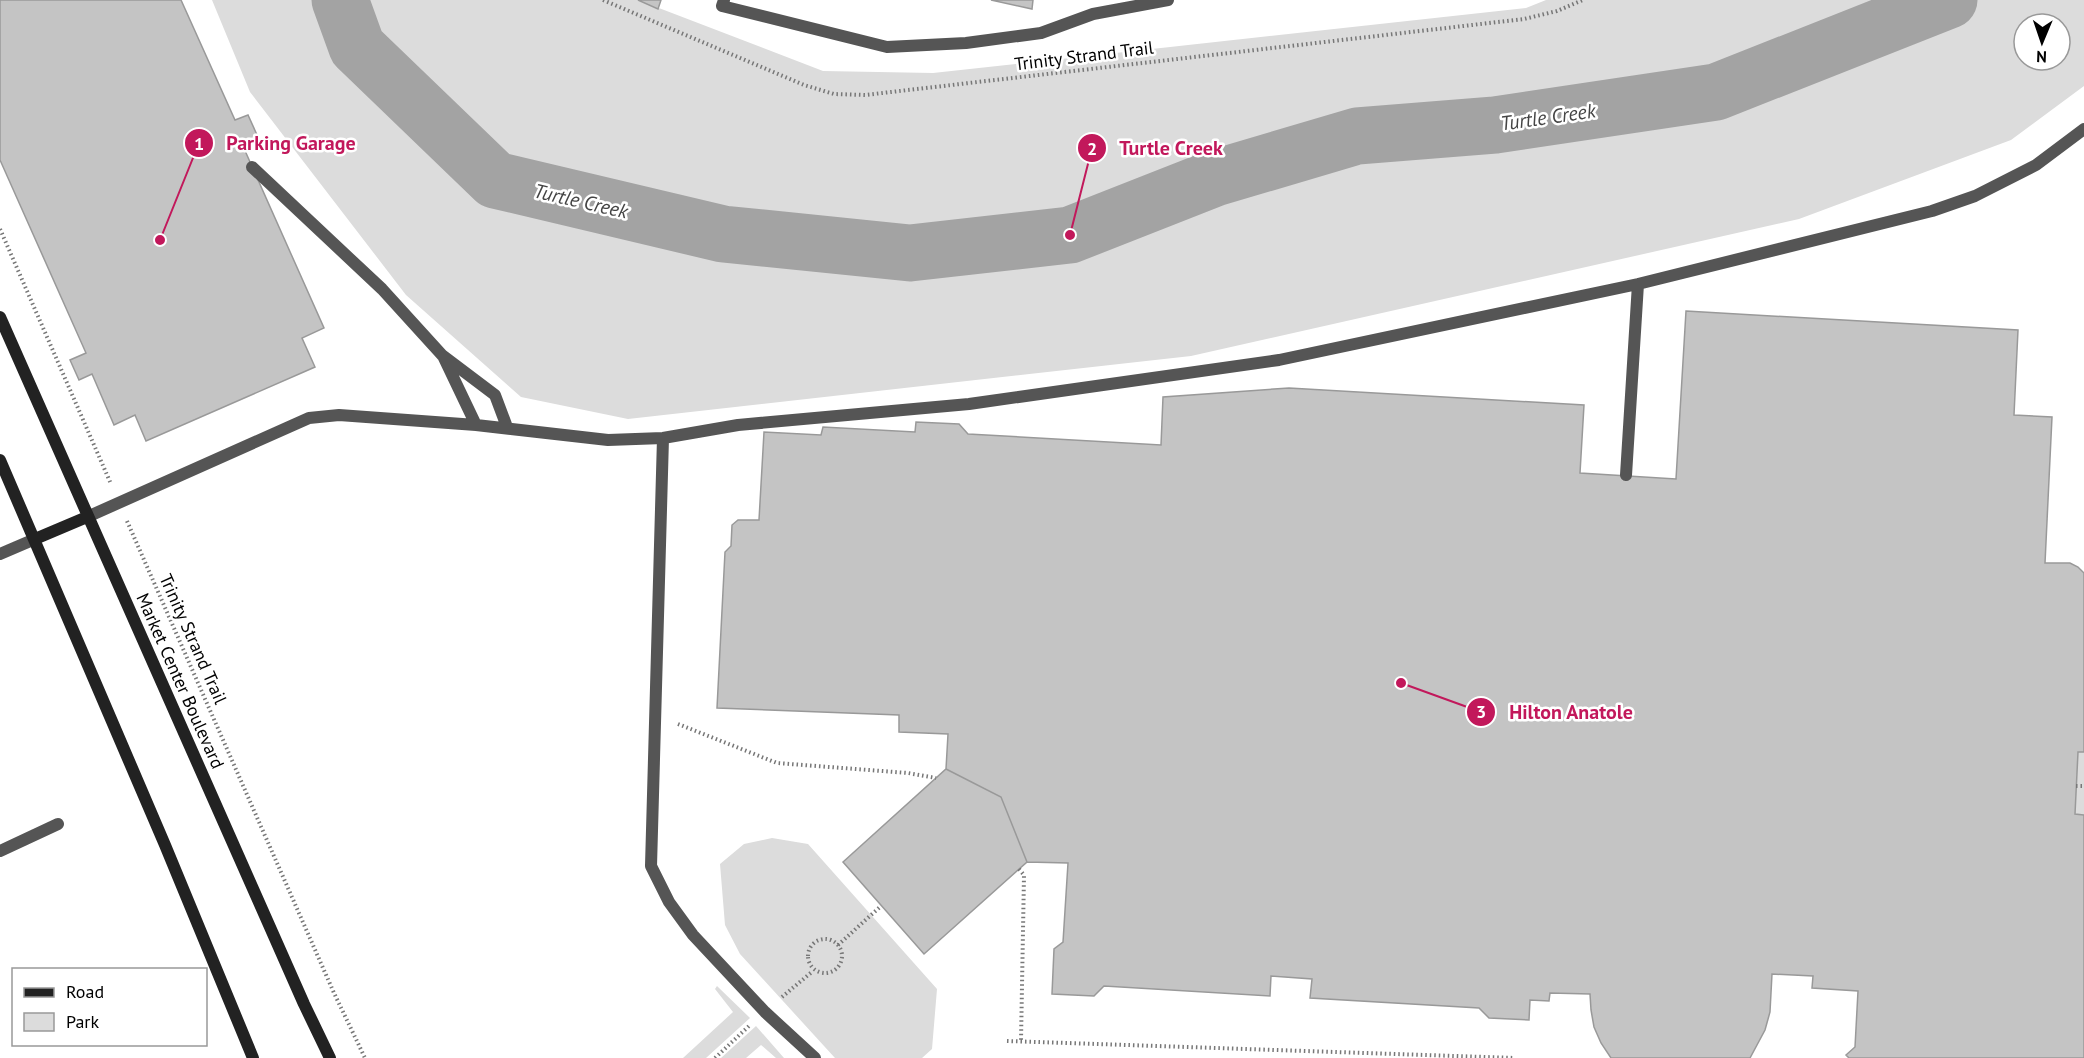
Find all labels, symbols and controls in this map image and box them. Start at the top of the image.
north arrow [2012,12,2072,72]
street label: Trinity Strand Trail [1013,35,1156,75]
text: N [2036,47,2047,67]
water label: Turtle Creek [1499,97,1598,137]
callout: Parking Garage [184,124,367,162]
callout: Turtle Creek [1077,129,1234,167]
text: Parking Garage [226,130,356,156]
text: 1 [194,132,204,155]
text: Turtle Creek [1119,135,1223,161]
text: 2 [1087,137,1097,160]
water label: Turtle Creek [531,178,632,225]
street label: Trinity Strand Trail [154,570,233,708]
street label: Market Center Boulevard [131,589,230,772]
callout: Hilton Anatole [1466,693,1645,731]
text: Hilton Anatole [1509,699,1633,725]
text: 3 [1476,700,1486,723]
legend [12,968,207,1046]
text: Road [66,980,104,1003]
text: Park [66,1010,99,1033]

